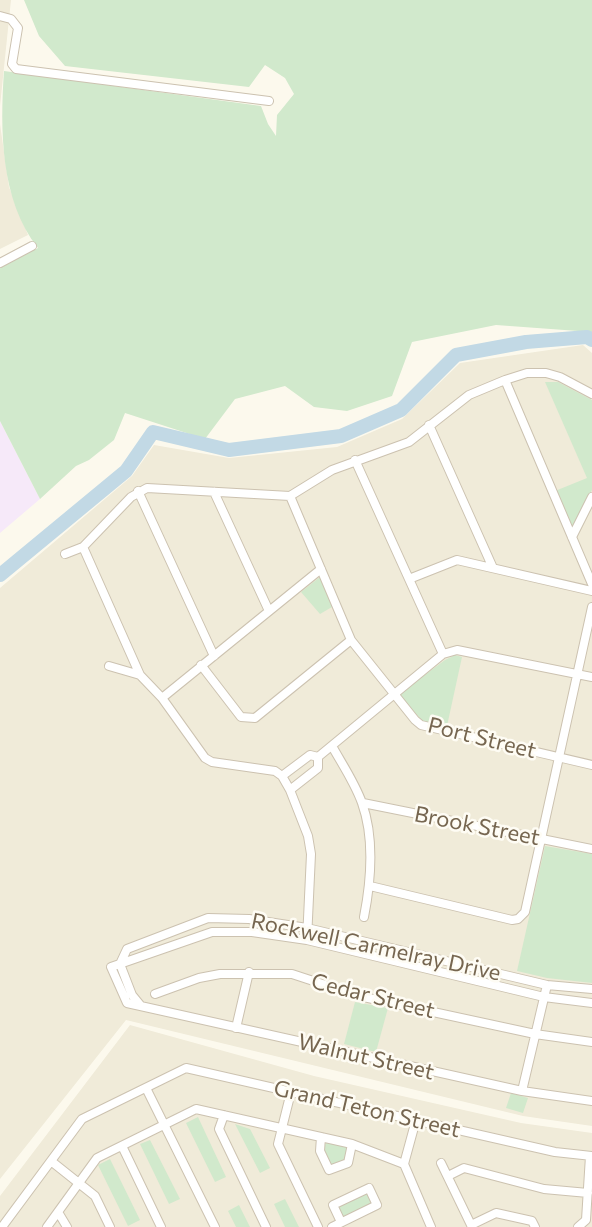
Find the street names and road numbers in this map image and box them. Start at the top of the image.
street label: Port Street [425,712,539,764]
street label: Brook Street [412,801,542,851]
street label: Rockwell Carmelray Drive [249,908,503,986]
street label: Cedar Street [309,968,437,1024]
street label: Walnut Street [295,1029,437,1085]
street label: Grand Teton Street [271,1075,463,1143]

